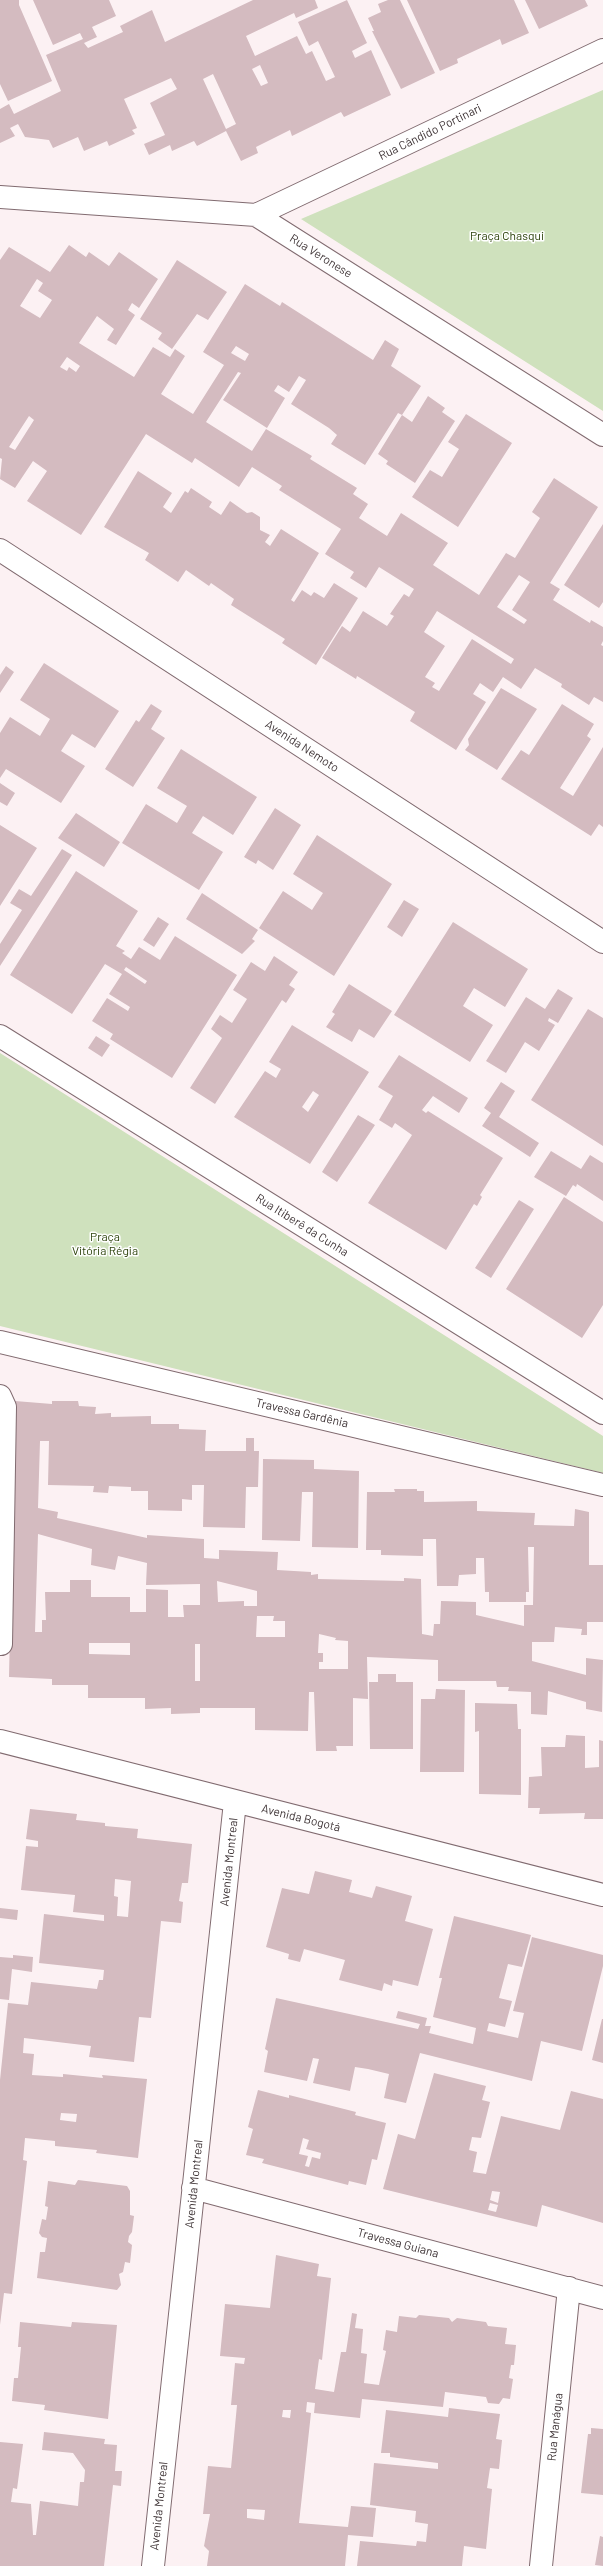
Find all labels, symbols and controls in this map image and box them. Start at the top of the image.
street label: Rua Cândido Portinari [376,101,484,163]
park label: Praça Chasqui [470,229,544,243]
street label: Rua Veronese [287,231,355,281]
street label: Avenida Nemoto [262,717,342,775]
street label: Rua Itiberê da Cunha [253,1191,351,1259]
park label: Praça Vitória Régia [72,1230,138,1258]
street label: Travessa Gardênia [254,1395,350,1431]
street label: Avenida Bogotá [260,1801,342,1835]
street label: Avenida Montreal [217,1817,241,1907]
street label: Avenida Montreal [182,2139,206,2229]
street label: Travessa Guiana [356,2225,440,2261]
street label: Rua Manágua [544,2392,566,2462]
street label: Avenida Montreal [147,2461,171,2551]

